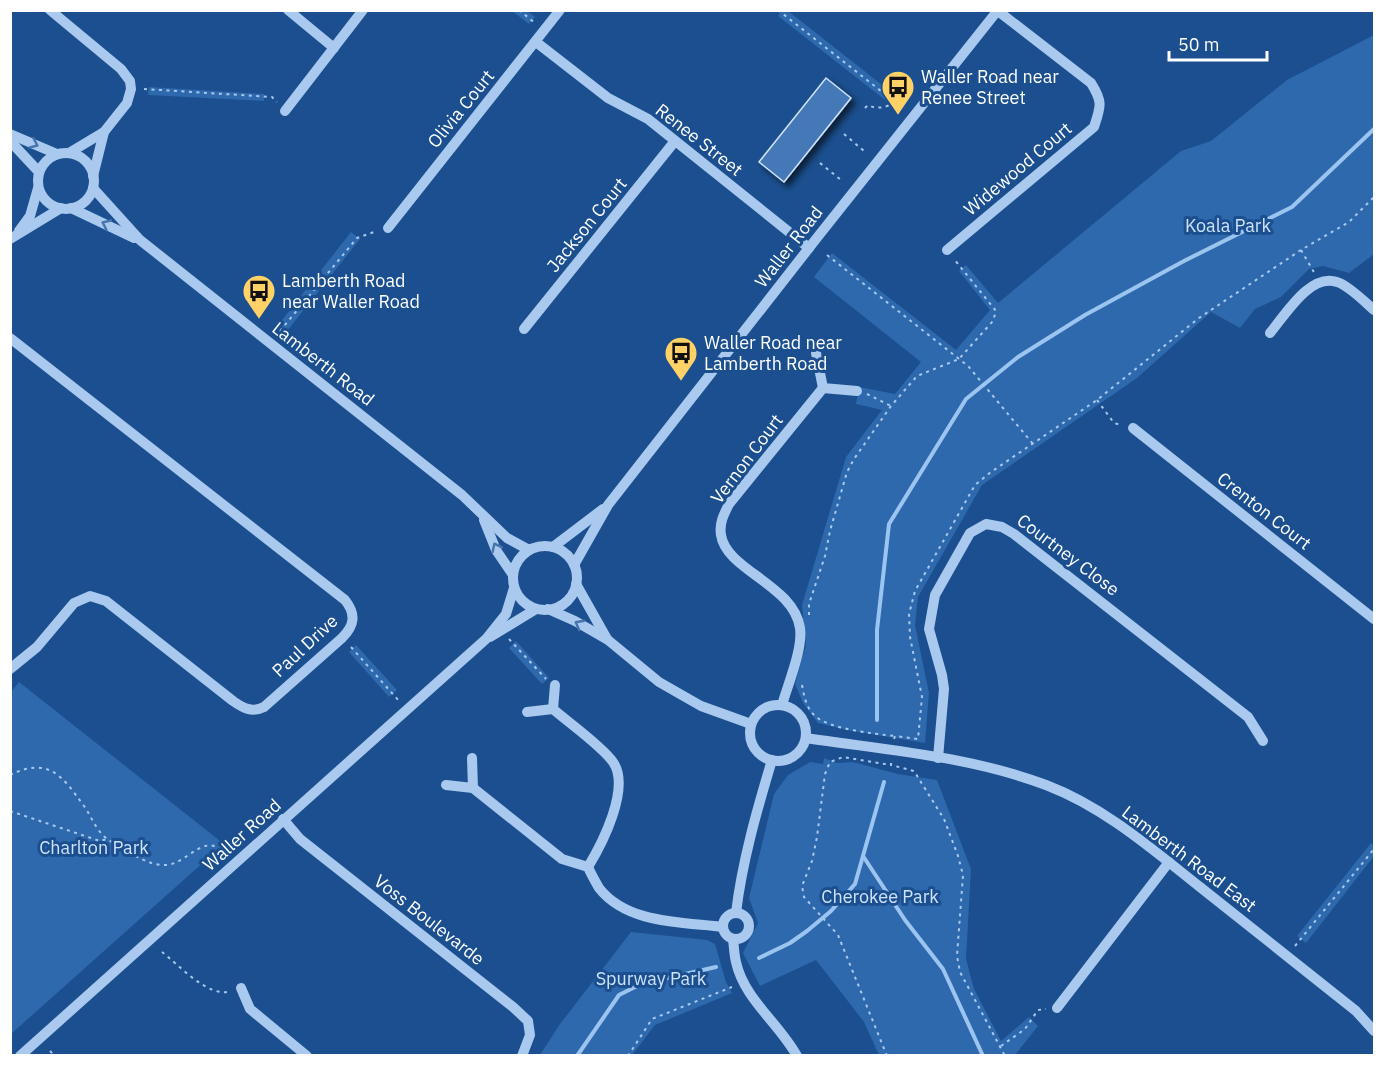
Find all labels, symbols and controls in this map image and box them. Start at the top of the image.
scale bar [1169,24,1266,62]
text: 50 m [1178,33,1220,56]
street label: Olivia Court [422,65,499,152]
place label: Waller Road near Renee Street [921,65,1059,109]
bus stop icon: Waller Road near Renee Street [880,69,916,116]
street label: Renee Street [651,98,748,181]
street label: Widewood Court [959,117,1076,220]
one-way arrow [27,137,38,149]
street label: Jackson Court [542,173,632,277]
street label: Waller Road [750,201,828,292]
park label: Koala Park [1185,214,1271,237]
one-way arrow [101,220,112,232]
place label: Lamberth Road near Waller Road [282,269,420,313]
bus stop icon: Lamberth Road near Waller Road [241,273,277,320]
street label: Lamberth Road [268,317,379,411]
place label: Waller Road near Lamberth Road [704,331,842,375]
bus stop icon: Waller Road near Lamberth Road [663,335,699,382]
street label: Vernon Court [705,409,788,508]
street label: Crenton Court [1213,467,1316,554]
street label: Courtney Close [1012,509,1124,601]
one-way arrow [491,542,503,553]
street label: Paul Drive [267,609,342,682]
one-way arrow [574,620,585,631]
street label: Waller Road [198,794,286,876]
street label: Lamberth Road East [1117,800,1261,917]
park label: Charlton Park [39,836,149,859]
street label: Voss Boulevarde [369,869,489,970]
park label: Cherokee Park [821,885,939,908]
park label: Spurway Park [596,967,707,990]

